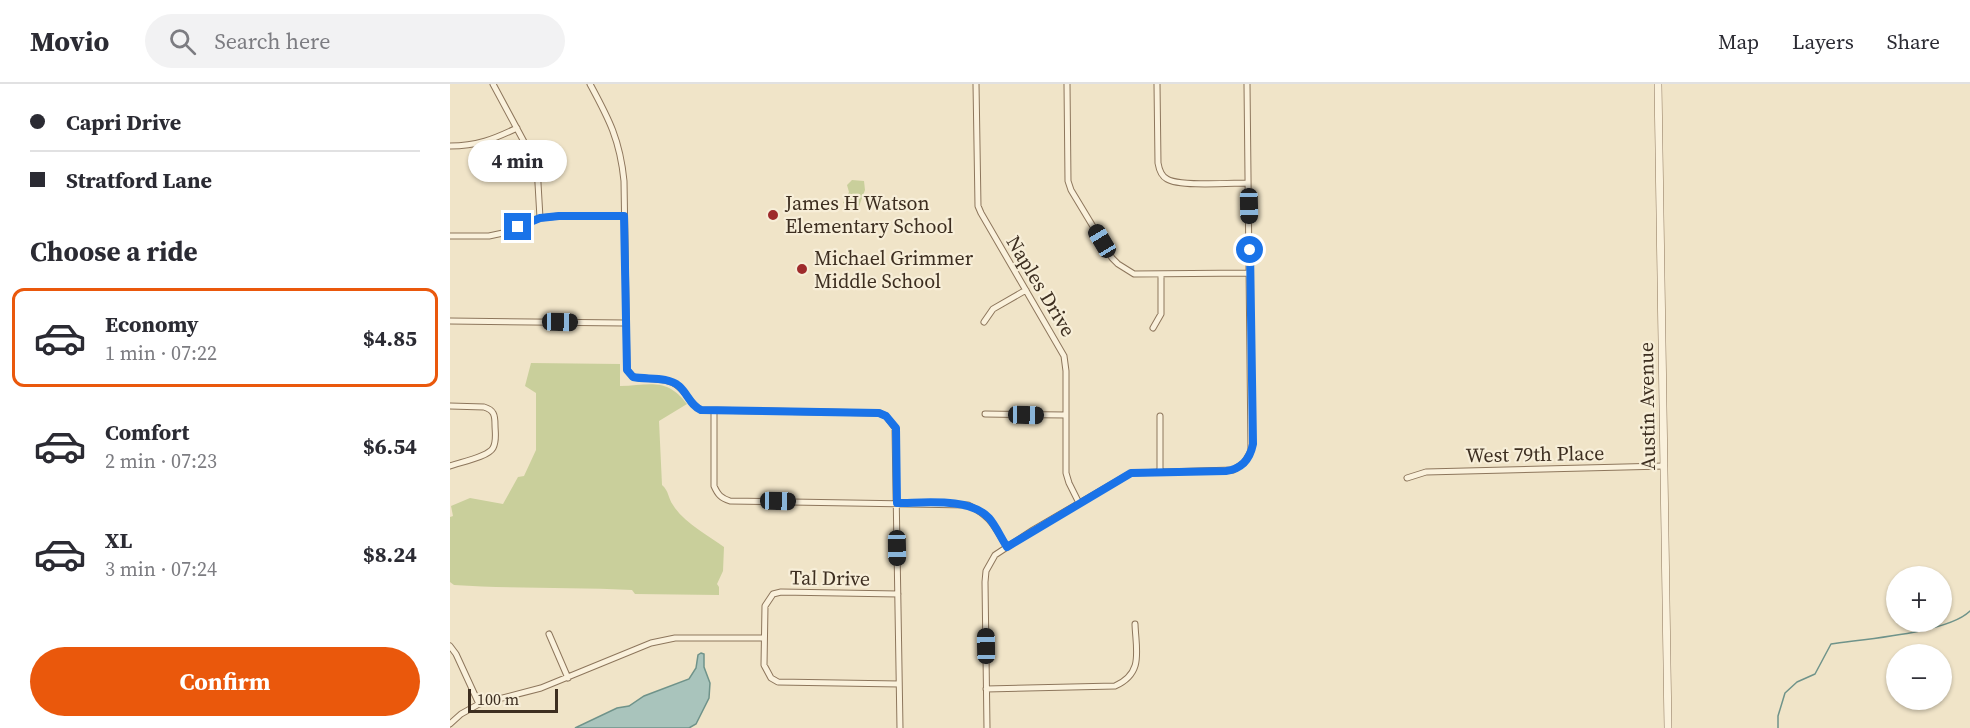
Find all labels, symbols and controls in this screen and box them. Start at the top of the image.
search box [145,14,565,68]
text: Movio [30,22,109,60]
icon: search [166,25,199,58]
text: Search here [214,26,330,56]
text: Map [1718,27,1759,56]
text: Layers [1792,27,1854,56]
text: Share [1887,27,1940,56]
text: Capri Drive [66,107,181,137]
callout: 4 min [469,140,568,182]
text: 4 min [492,147,543,175]
text: Stratford Lane [66,165,212,195]
car [1240,188,1258,224]
place label: James H Watson Elementary School [784,189,953,240]
marker: James H Watson Elementary School [766,208,780,222]
route end [504,213,531,240]
car [1085,221,1119,261]
street label: Naples Drive [1000,230,1082,342]
text: Choose a ride [30,233,198,270]
route start [1236,236,1263,263]
place label: Michael Grimmer Middle School [814,244,974,295]
marker: Michael Grimmer Middle School [795,262,809,276]
text: Economy [105,309,199,339]
icon: car [33,311,87,365]
car [542,313,578,331]
text: $4.85 [363,323,417,353]
text: 1 min · 07:22 [105,339,217,367]
street label: Austin Avenue [1632,342,1662,470]
car [1008,406,1044,424]
text: Comfort [105,417,189,447]
icon: car [33,419,87,473]
text: $6.54 [363,431,417,461]
street label: West 79th Place [1465,439,1605,469]
text: 2 min · 07:23 [105,447,217,475]
car [760,492,796,510]
text: XL [105,525,132,555]
icon: car [33,527,87,581]
car [888,530,906,566]
text: $8.24 [363,539,417,569]
text: 3 min · 07:24 [105,555,217,583]
street label: Tal Drive [790,563,870,593]
map controls [1886,566,1952,710]
button: + [1886,566,1952,632]
car [977,628,995,664]
button: − [1886,644,1952,710]
button: Confirm [30,647,420,716]
scale bar [468,686,558,714]
text: 100 m [477,688,519,710]

